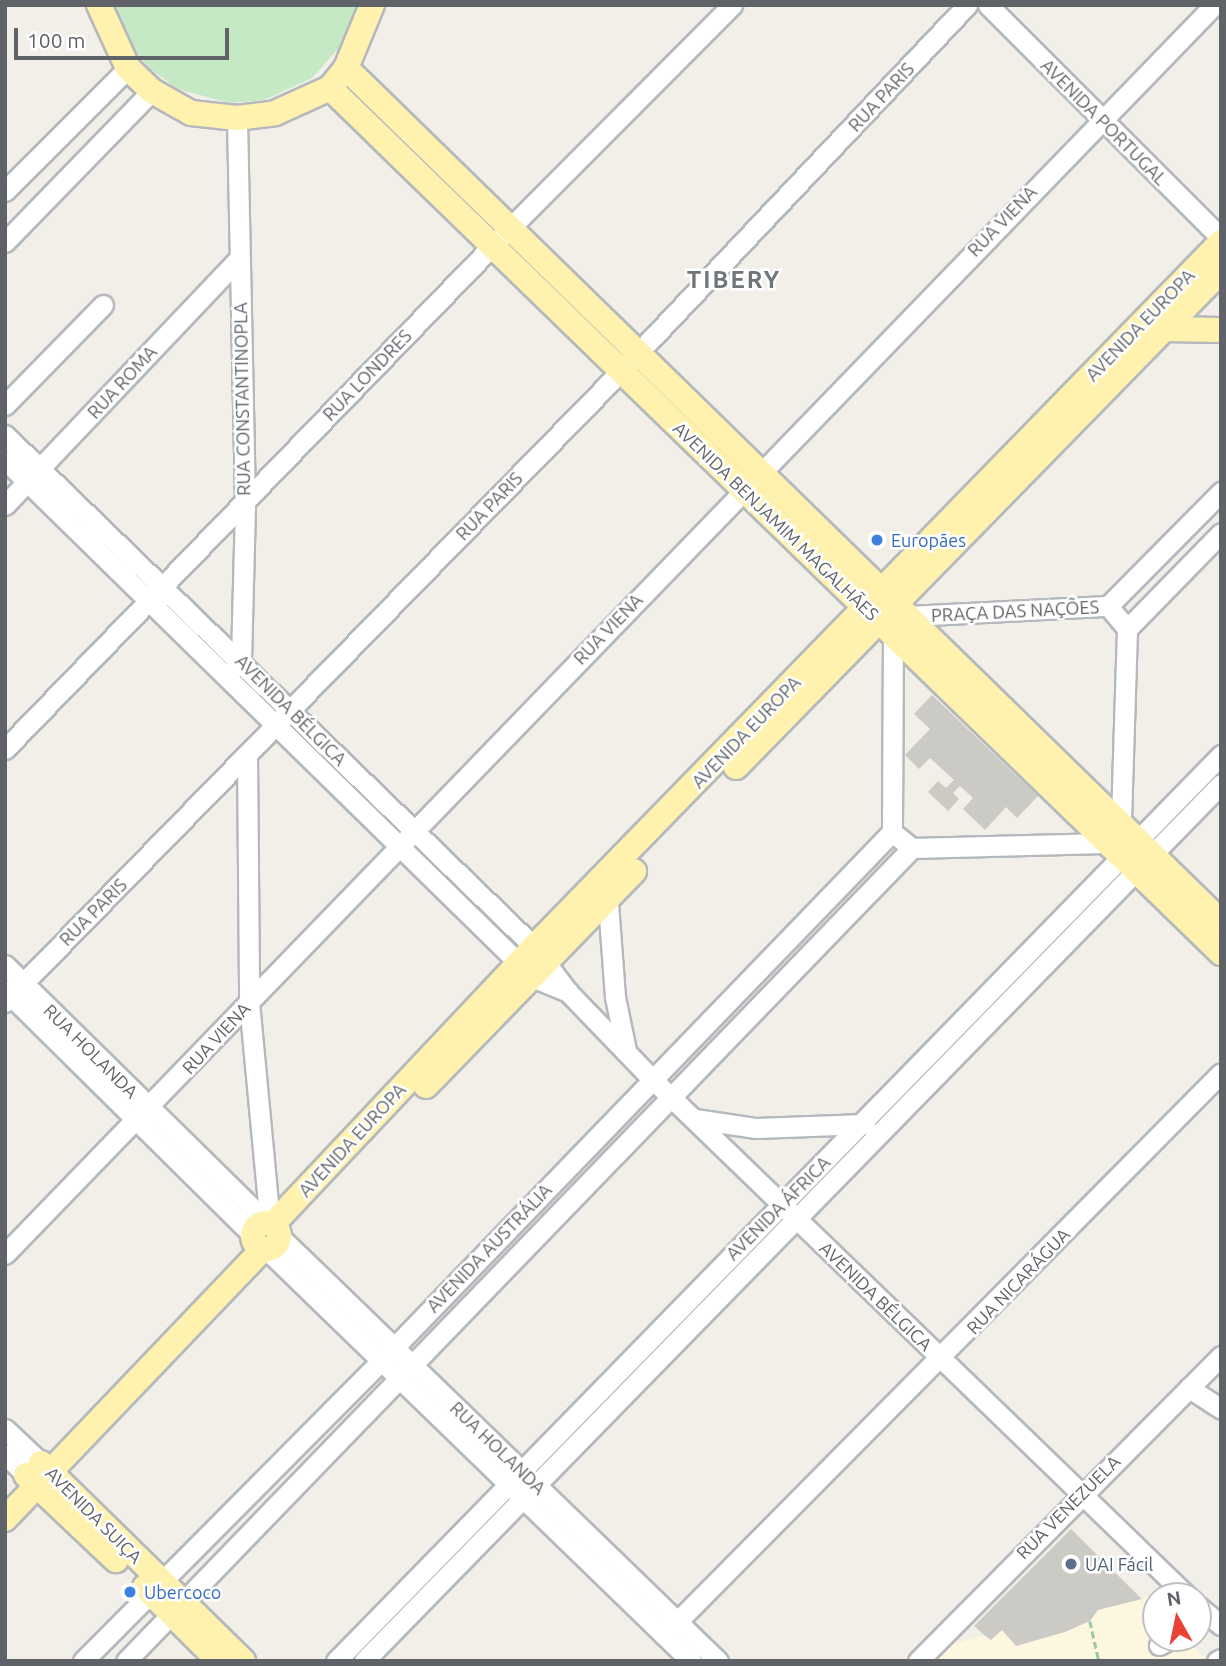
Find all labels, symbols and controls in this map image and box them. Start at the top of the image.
scale bar [18,14,233,58]
text: 100 m [27,28,85,52]
street label: AVENIDA PORTUGAL [1037,55,1171,189]
street label: RUA PARIS [844,58,918,136]
street label: RUA VIENA [963,181,1041,261]
street label: AVENIDA EUROPA [1081,265,1199,385]
district label: TIBERY [688,266,780,294]
street label: RUA CONSTANTINOPLA [230,302,254,496]
street label: RUA LONDRES [318,325,416,425]
street label: RUA ROMA [83,341,161,423]
street label: AVENIDA BENJAMIM MAGALHÃES [669,417,883,625]
street label: RUA PARIS [451,467,527,545]
place label: Europães [891,529,966,551]
marker: Europães [869,532,885,548]
street label: RUA VIENA [569,589,647,669]
street label: PRAÇA DAS NAÇÕES [931,596,1099,626]
street label: AVENIDA BÉLGICA [231,650,351,770]
street label: AVENIDA EUROPA [687,672,805,792]
street label: RUA PARIS [55,874,131,950]
street label: RUA VIENA [177,998,255,1078]
street label: RUA HOLANDA [39,999,143,1103]
street label: AVENIDA EUROPA [294,1079,410,1201]
street label: AVENIDA ÁFRICA [721,1151,835,1265]
street label: AVENIDA AUSTRÁLIA [422,1179,556,1317]
street label: RUA NICARÁGUA [962,1223,1074,1339]
street label: AVENIDA BÉLGICA [815,1237,937,1355]
street label: RUA HOLANDA [446,1397,550,1499]
street label: RUA VENEZUELA [1012,1451,1124,1563]
street label: AVENIDA SUIÇA [41,1462,147,1568]
place label: UAI Fácil [1085,1553,1153,1575]
marker: UAI Fácil [1063,1556,1079,1572]
place label: Ubercoco [144,1581,221,1603]
north arrow [1142,1582,1212,1652]
marker: Ubercoco [122,1584,138,1600]
text: N [1165,1586,1183,1610]

